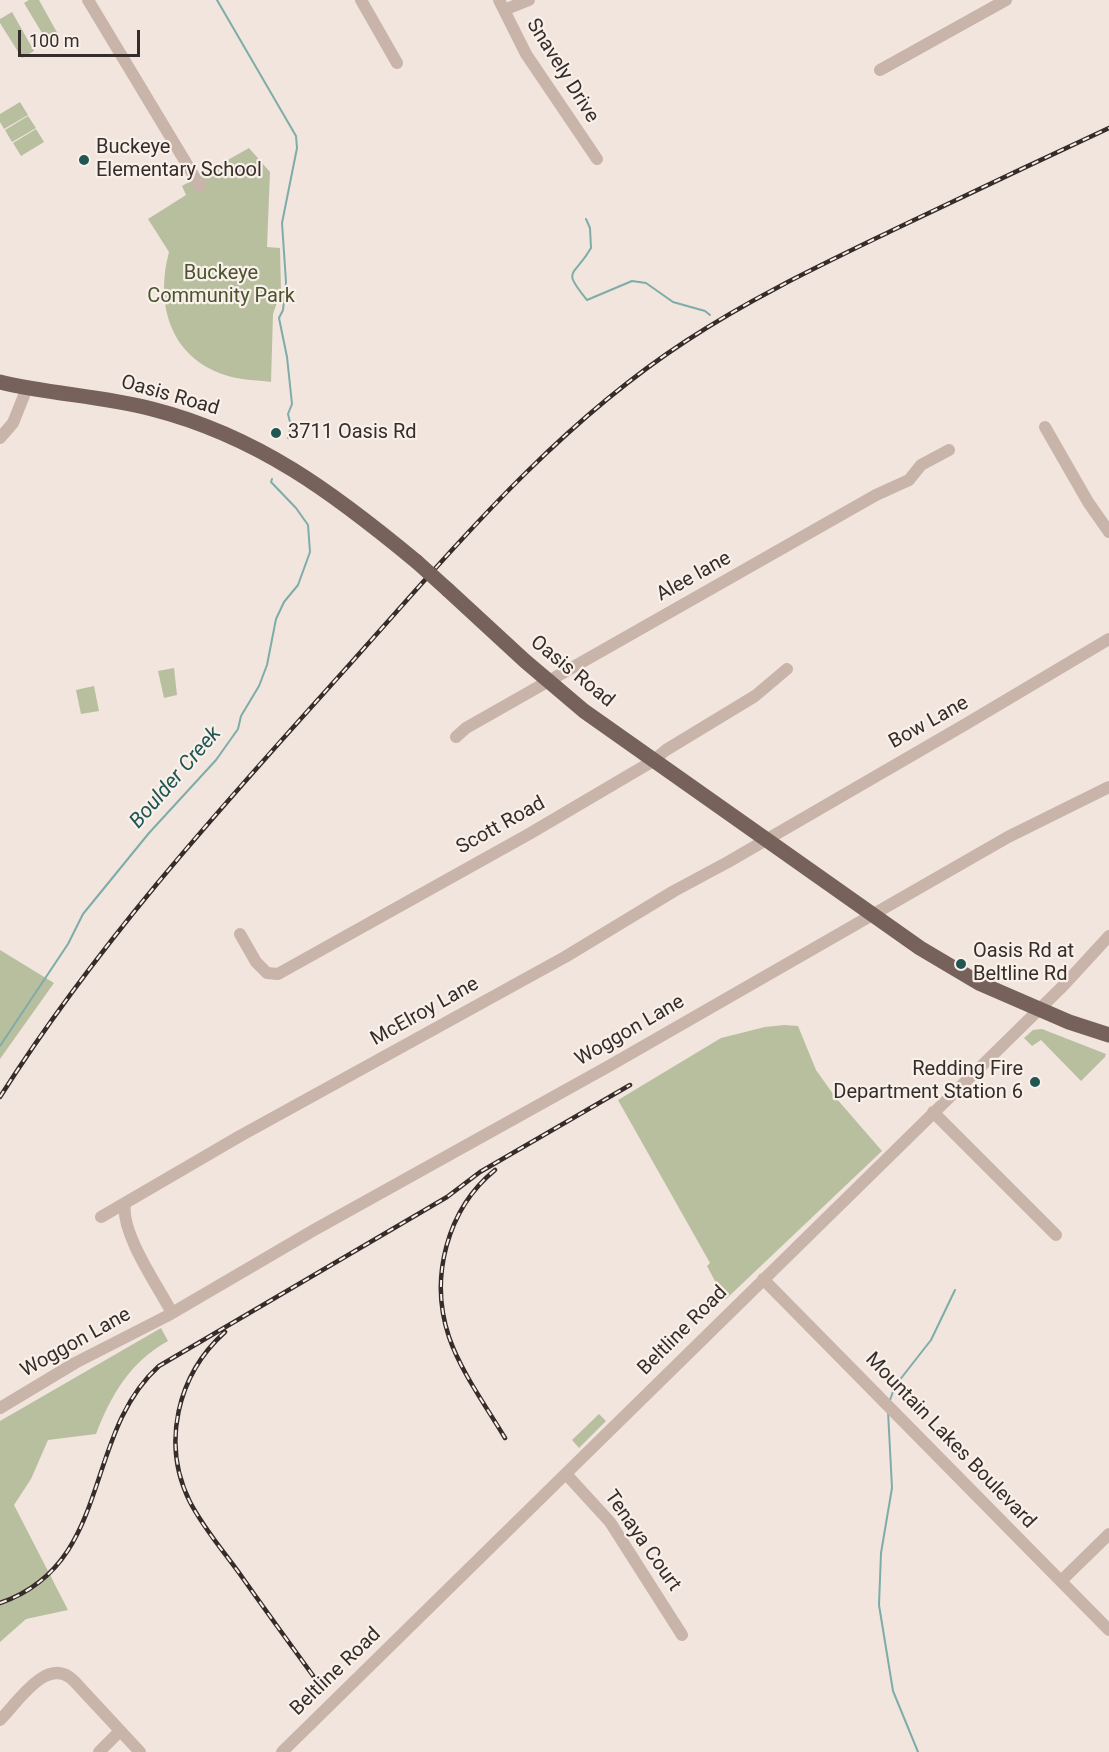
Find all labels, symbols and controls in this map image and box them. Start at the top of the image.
street label: Snavely Drive [521,15,603,127]
scale bar [21,18,142,56]
text: 100 m [29,30,80,51]
place label: Buckeye Elementary School [96,136,262,183]
marker: Buckeye Elementary School [77,153,91,167]
park label: Buckeye Community Park [147,262,295,309]
street label: Oasis Road [118,371,222,421]
place label: 3711 Oasis Rd [288,421,417,445]
marker: 3711 Oasis Rd [269,426,283,440]
street label: Alee lane [653,547,735,607]
street label: Oasis Road [525,631,619,713]
street label: Bow Lane [885,691,973,755]
water label: Boulder Creek [125,722,227,834]
street label: Scott Road [452,792,550,860]
place label: Oasis Rd at Beltline Rd [973,940,1074,987]
marker: Oasis Rd at Beltline Rd [954,957,968,971]
street label: McElroy Lane [367,972,483,1052]
street label: Woggon Lane [571,990,689,1072]
place label: Redding Fire Department Station 6 [833,1058,1023,1105]
marker: Redding Fire Department Station 6 [1028,1075,1042,1089]
street label: Beltline Road [633,1281,733,1381]
street label: Woggon Lane [17,1303,135,1383]
street label: Mountain Lakes Boulevard [860,1348,1040,1534]
street label: Tenaya Court [598,1486,686,1596]
street label: Beltline Road [286,1623,386,1721]

